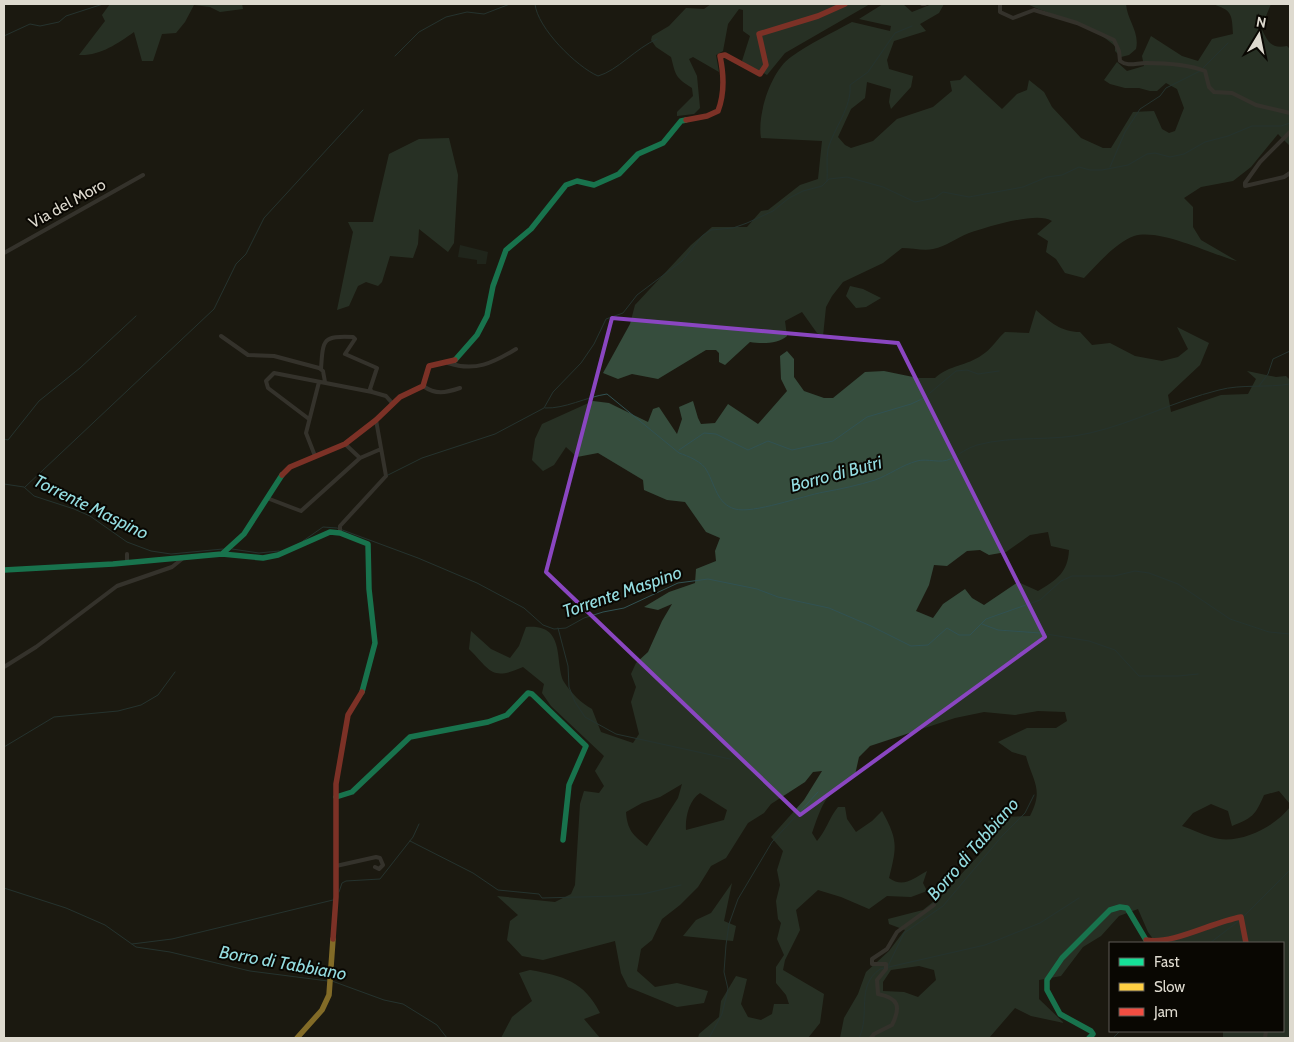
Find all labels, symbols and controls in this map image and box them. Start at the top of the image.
north arrow [1234,10,1284,60]
text: N [1255,12,1268,32]
street label: Via del Moro [26,174,109,232]
water label: Borro di Butri [788,451,885,497]
water label: Torrente Maspino [30,470,152,544]
water label: Torrente Maspino [559,561,685,623]
water label: Borro di Tabbiano [922,793,1024,905]
water label: Borro di Tabbiano [218,941,348,985]
legend [1109,942,1284,1032]
text: Fast [1154,953,1179,971]
text: Slow [1154,978,1185,996]
text: Jam [1153,1003,1178,1021]

